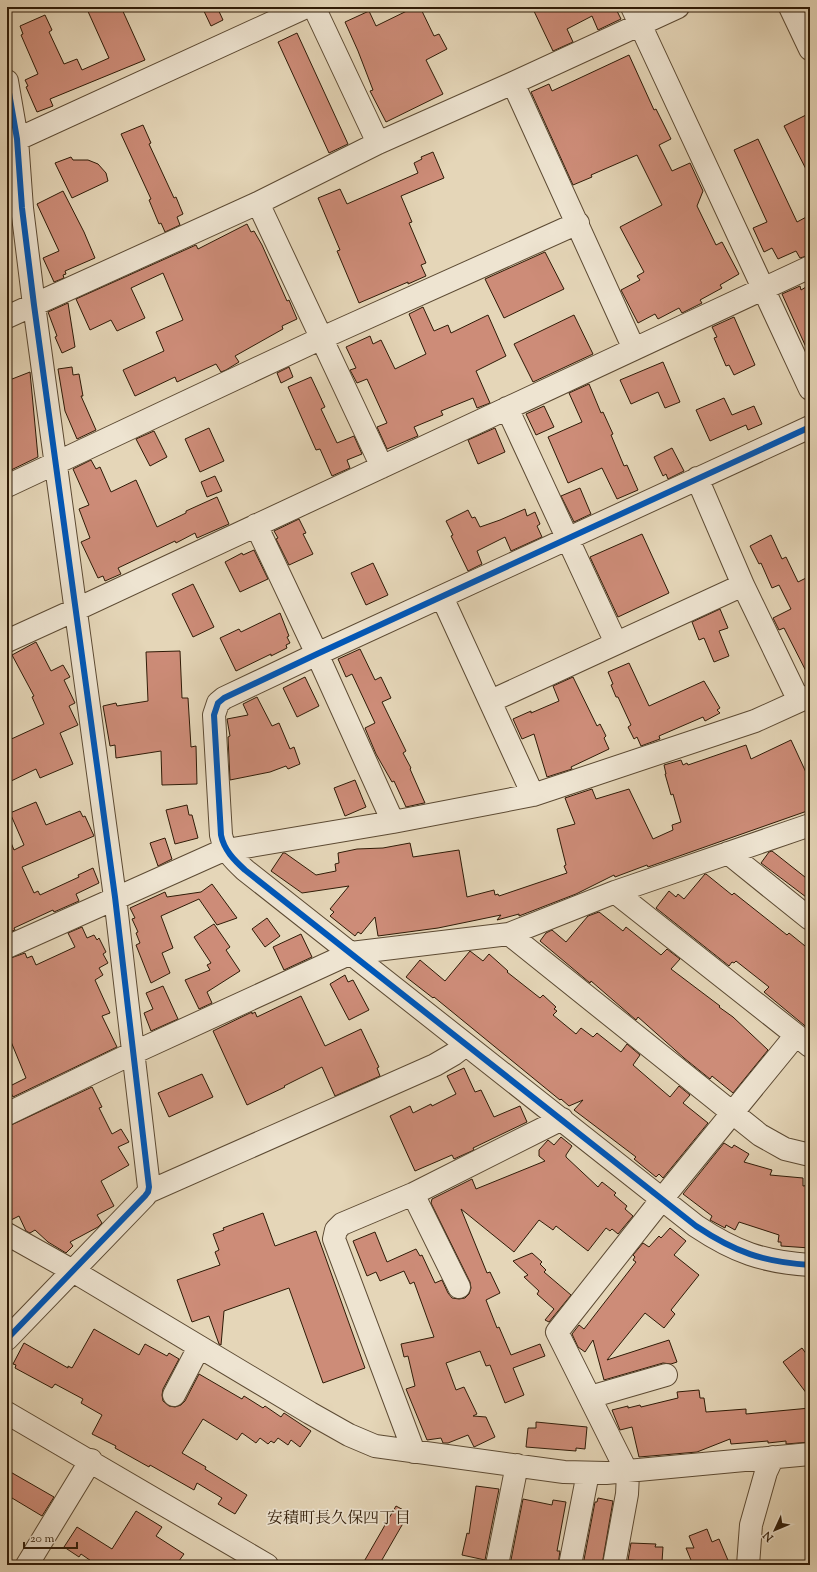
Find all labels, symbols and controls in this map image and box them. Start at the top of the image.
district label: 安積町長久保四丁目 [267,1508,411,1531]
north arrow [755,1510,795,1550]
scale bar [24,1524,77,1550]
text: N [760,1527,778,1546]
text: 20 m [30,1530,55,1548]

